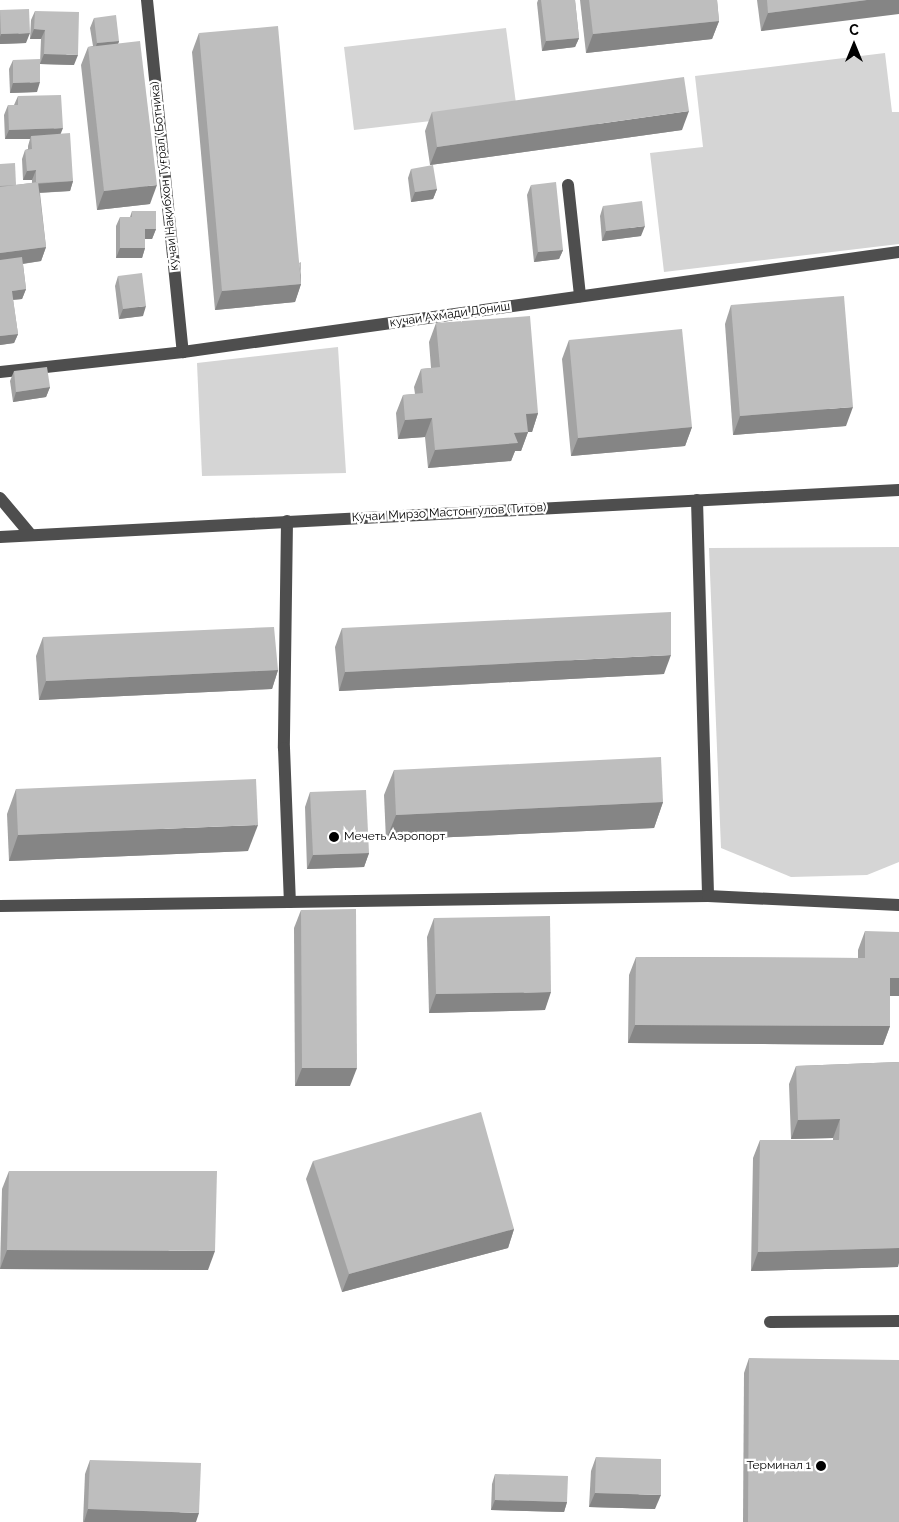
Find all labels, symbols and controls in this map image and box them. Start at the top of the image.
north arrow [829,20,879,70]
text: С [849,22,859,38]
street label: кӯчаи Нақибхон Туғрал (Ботника) [148,80,182,272]
street label: кучаи Ахмади Дониш [389,299,511,331]
street label: Кучаи Мирзо Мастонгулов (Титов) [351,501,547,525]
place label: Мечеть Аэропорт [344,830,446,844]
marker: Мечеть Аэропорт [328,831,340,843]
place label: Терминал 1 [746,1459,811,1473]
marker: Терминал 1 [815,1460,827,1472]

